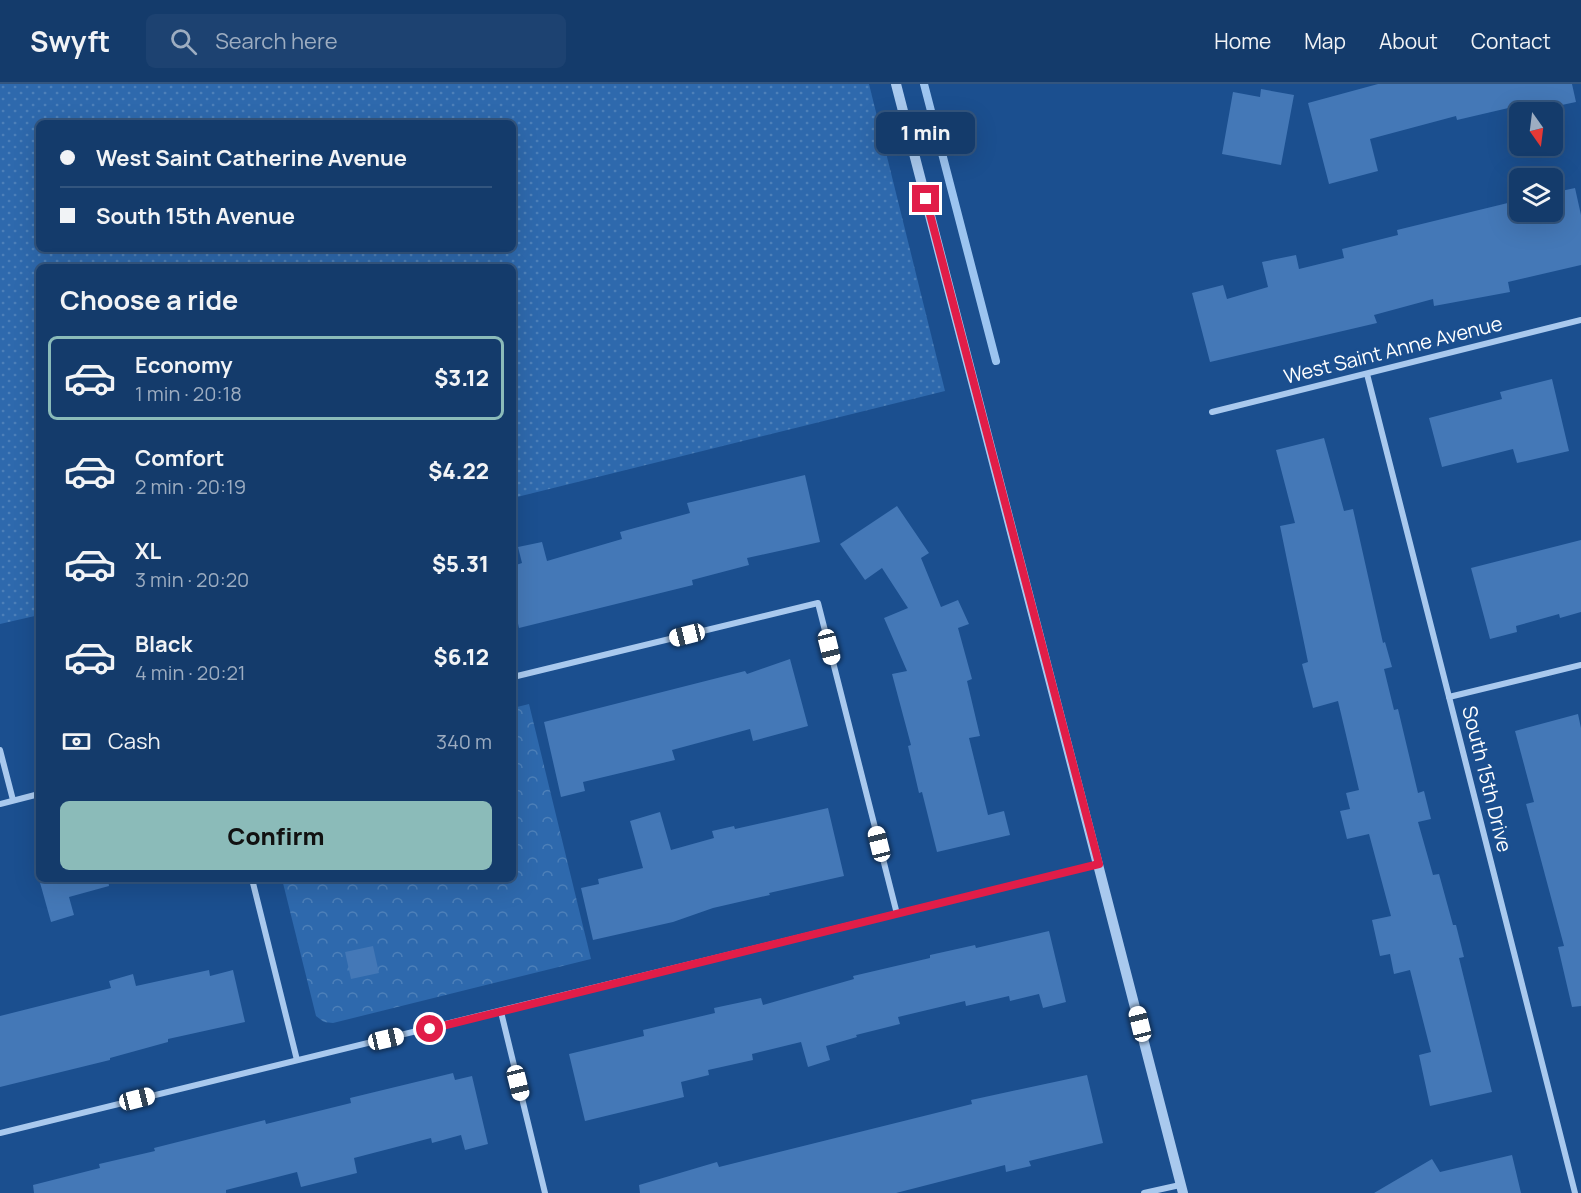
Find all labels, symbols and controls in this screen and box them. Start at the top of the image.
search box [146,14,566,68]
text: Swyft [30,22,110,60]
icon: search [167,25,200,58]
text: Search here [215,26,338,56]
text: Home [1214,27,1271,55]
text: Map [1304,27,1346,55]
text: About [1379,27,1438,55]
text: Contact [1471,27,1551,55]
north arrow [1509,102,1563,156]
map controls [1509,102,1563,222]
callout: 1 min [876,112,976,154]
text: 1 min [900,119,951,146]
text: West Saint Catherine Avenue [96,143,407,173]
button: layers [1509,168,1563,222]
route end [912,185,939,212]
text: South 15th Avenue [96,201,295,231]
text: Choose a ride [60,281,238,318]
street label: West Saint Anne Avenue [1281,309,1505,390]
text: Economy [135,350,233,380]
icon: car [63,351,117,405]
text: $3.12 [434,363,489,393]
text: 1 min · 20:18 [135,380,242,407]
text: Comfort [135,443,224,473]
icon: car [63,444,117,498]
text: $4.22 [428,456,489,486]
text: 2 min · 20:19 [135,473,246,500]
text: XL [135,536,161,566]
icon: car [63,537,117,591]
text: $5.31 [432,549,489,579]
text: 3 min · 20:20 [135,566,249,593]
car [667,622,707,648]
car [816,627,842,667]
text: Black [135,629,192,659]
icon: car [63,630,117,684]
text: $6.12 [434,642,489,672]
text: 4 min · 20:21 [135,659,246,686]
street label: South 15th Drive [1456,703,1519,855]
icon: cash [60,725,93,758]
text: Cash [108,726,161,756]
text: 340 m [436,728,492,755]
button: Confirm [60,801,492,870]
car [866,824,892,864]
car [1127,1004,1153,1044]
route start [416,1015,443,1042]
car [366,1026,406,1052]
car [505,1063,531,1103]
car [117,1086,157,1112]

